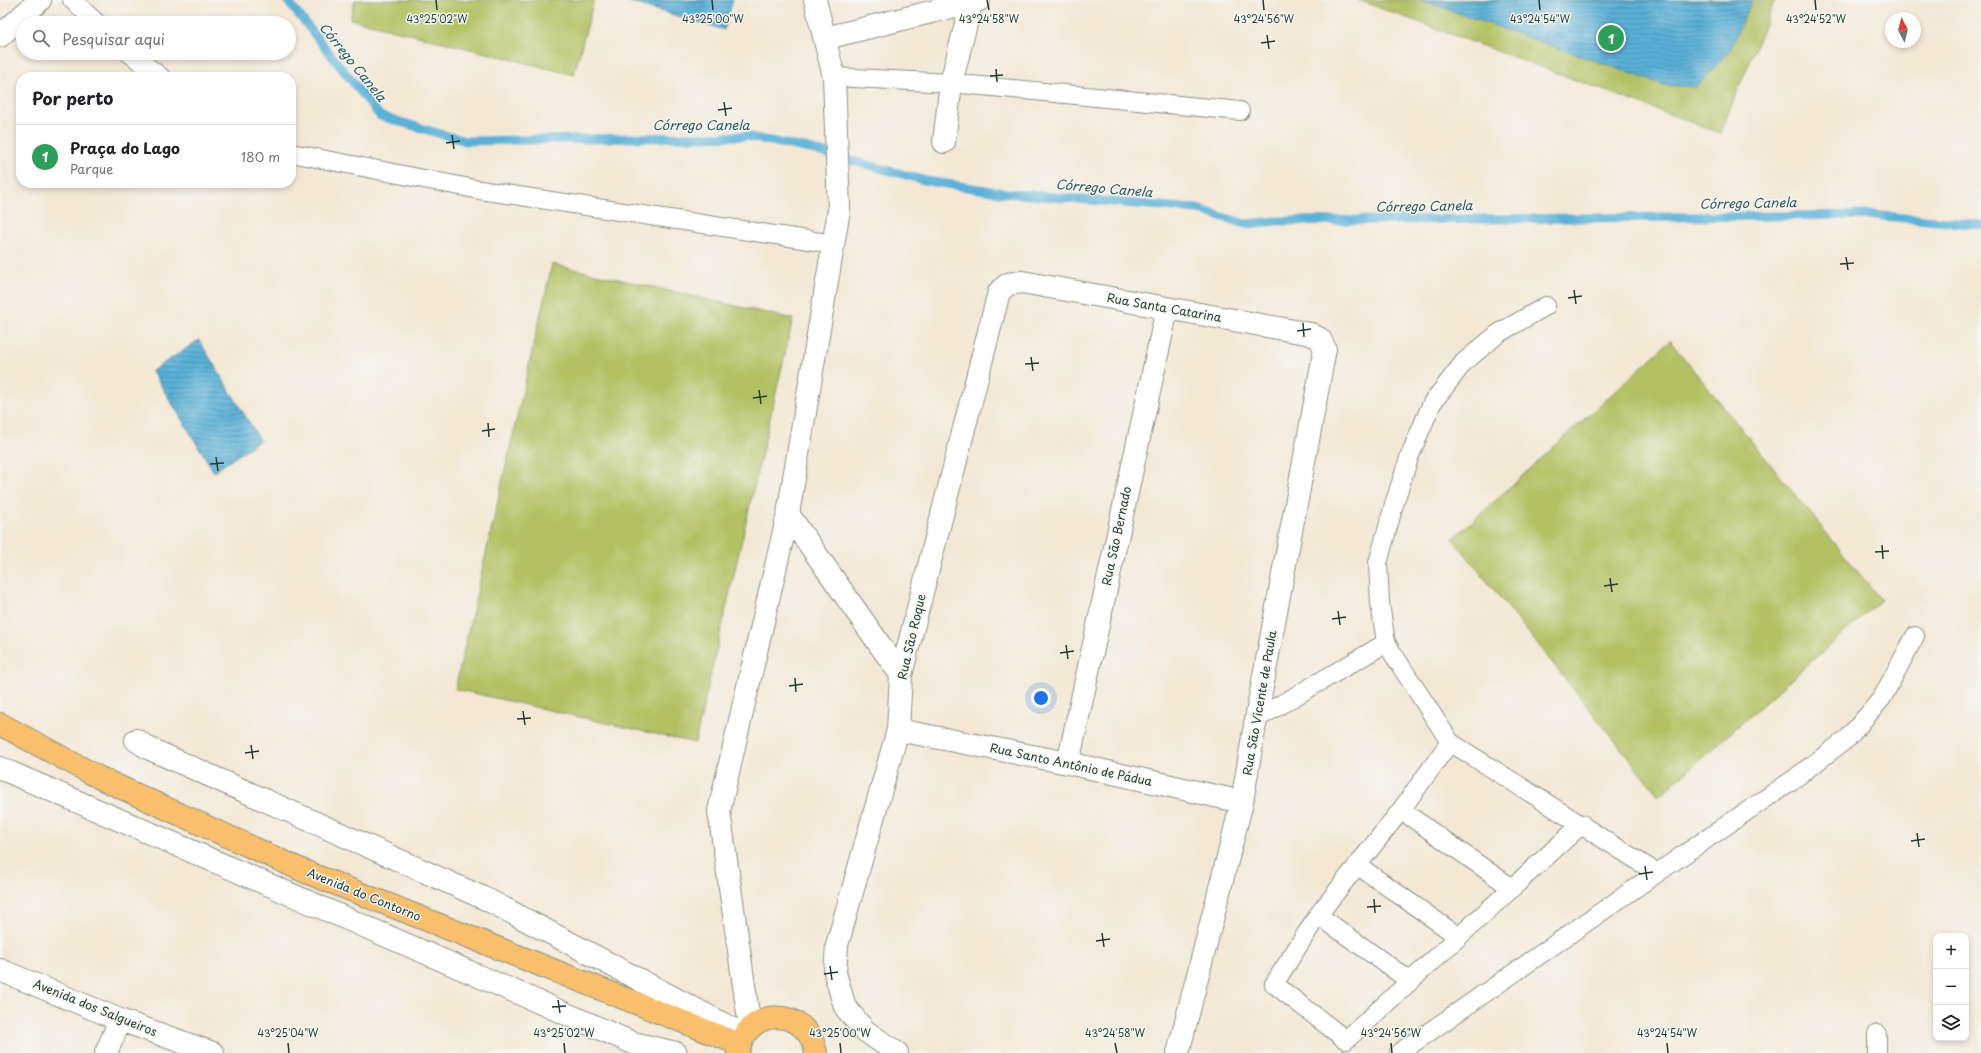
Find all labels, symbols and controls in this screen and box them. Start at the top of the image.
text: 43°25'02"W [407,11,468,26]
text: 43°25'00"W [682,11,744,26]
text: 43°24'58"W [959,11,1020,26]
text: 43°24'56"W [1234,11,1295,26]
text: 43°24'54"W [1510,11,1571,26]
text: 43°24'52"W [1786,11,1847,26]
north arrow [1885,12,1921,48]
search box [16,16,296,60]
water label: Córrego Canela [315,18,392,106]
pin: 1 [1598,23,1624,53]
icon: search [30,27,52,49]
text: Pesquisar aqui [62,27,165,50]
text: Por perto [32,85,113,111]
water label: Córrego Canela [652,115,750,134]
text: Praça do Lago [70,136,180,159]
text: 1 [42,147,48,166]
text: 180 m [241,147,280,166]
text: Parque [70,159,113,178]
water label: Córrego Canela [1055,174,1154,201]
water label: Córrego Canela [1699,192,1798,213]
water label: Córrego Canela [1375,195,1474,216]
street label: Rua Santa Catarina [1105,288,1223,326]
street label: Rua São Bernado [1097,484,1135,587]
street label: Rua São Roque [892,592,930,681]
street label: Rua São Vicente de Paula [1237,629,1281,777]
your location [1031,688,1051,708]
street label: Rua Santo Antônio de Pádua [988,738,1155,790]
street label: Avenida do Contorno [305,863,424,925]
map controls [1933,933,1969,1041]
button: + [1933,933,1969,969]
button: − [1933,969,1969,1005]
street label: Avenida dos Salgueiros [31,974,160,1040]
button: layers [1933,1005,1969,1041]
text: 43°25'04"W [258,1025,319,1040]
text: 43°25'02"W [534,1025,595,1040]
text: 43°25'00"W [809,1025,871,1040]
text: 43°24'58"W [1085,1025,1146,1040]
text: 43°24'56"W [1361,1025,1422,1040]
text: 43°24'54"W [1637,1025,1698,1040]

